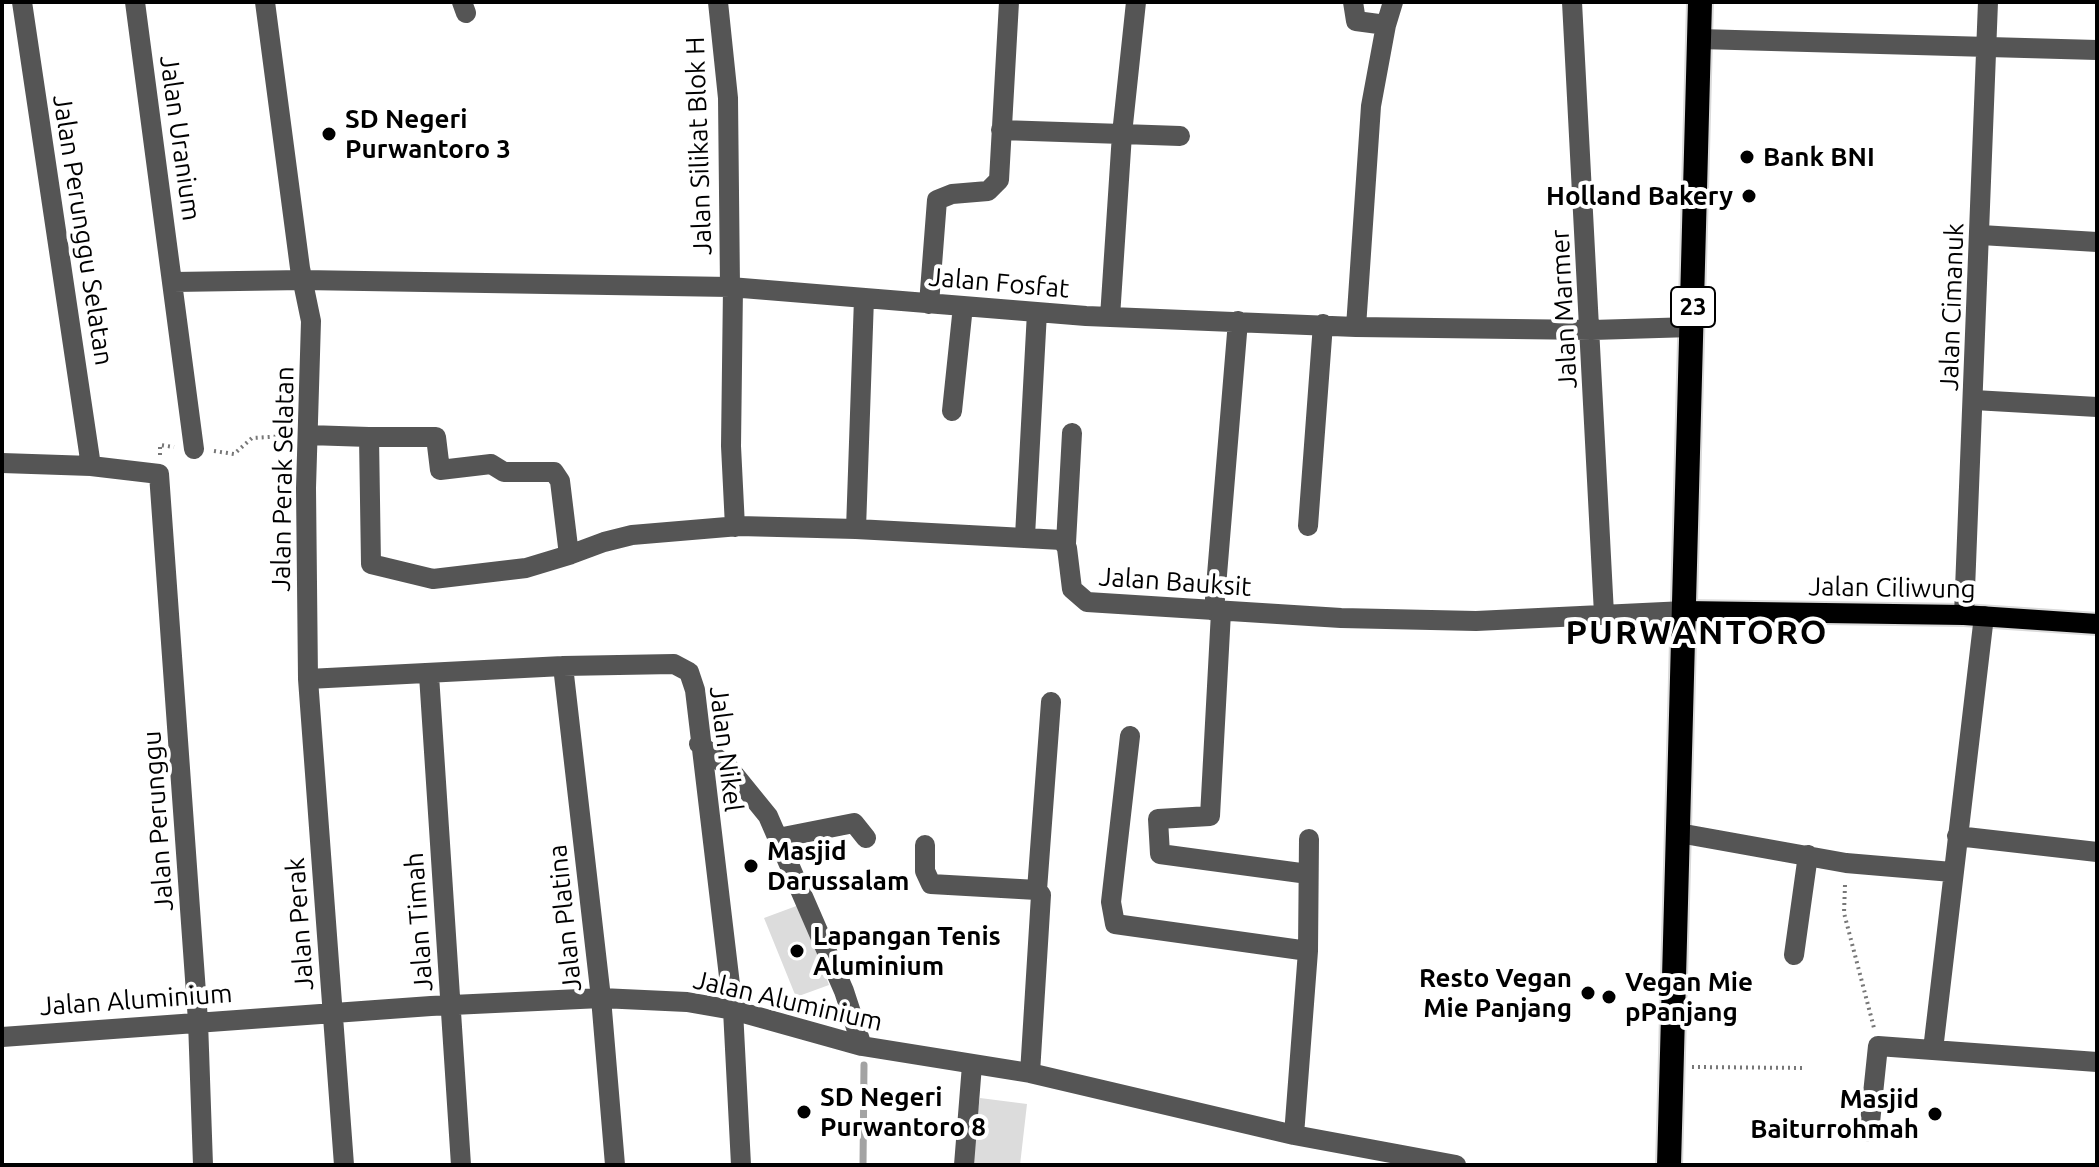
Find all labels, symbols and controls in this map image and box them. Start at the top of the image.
street label: Jalan Silikat Blok H [680,36,718,256]
street label: Jalan Uranium [153,53,207,223]
street label: Jalan Perunggu Selatan [46,93,120,367]
place label: SD Negeri Purwantoro 3 [345,103,511,164]
marker: SD Negeri Purwantoro 3 [320,125,338,143]
place label: Bank BNI [1763,141,1875,173]
marker: Bank BNI [1738,148,1756,166]
place label: Holland Bakery [1546,180,1733,212]
marker: Holland Bakery [1740,187,1758,205]
street label: Jalan Cimanuk [1933,222,1971,392]
street label: Jalan Marmer [1544,228,1584,390]
street label: Jalan Fosfat [928,261,1070,305]
road number: 23 [1671,287,1715,327]
street label: Jalan Perak Selatan [265,366,301,592]
street label: Jalan Bauksit [1098,561,1252,603]
street label: Jalan Ciliwung [1808,571,1976,605]
district label: PURWANTORO [1566,613,1828,653]
street label: Jalan Nikel [703,685,749,813]
street label: Jalan Perunggu [136,730,180,912]
place label: Masjid Darussalam [767,835,909,896]
street label: Jalan Platina [542,843,588,993]
street label: Jalan Timah [399,851,439,993]
street label: Jalan Perak [280,857,320,991]
marker: Masjid Darussalam [742,857,760,875]
place label: Lapangan Tenis Aluminium [813,920,1001,982]
marker: Lapangan Tenis Aluminium [788,942,806,960]
place label: Resto Vegan Mie Panjang [1419,962,1572,1024]
street label: Jalan Aluminium [690,964,886,1038]
place label: Vegan Mie pPanjang [1625,966,1753,1028]
street label: Jalan Aluminium [39,978,233,1022]
marker: Resto Vegan Mie Panjang [1579,984,1597,1002]
marker: Vegan Mie pPanjang [1600,988,1618,1006]
place label: SD Negeri Purwantoro 8 [820,1081,986,1142]
place label: Masjid Baiturrohmah [1750,1083,1919,1144]
marker: SD Negeri Purwantoro 8 [795,1103,813,1121]
marker: Masjid Baiturrohmah [1926,1105,1944,1123]

